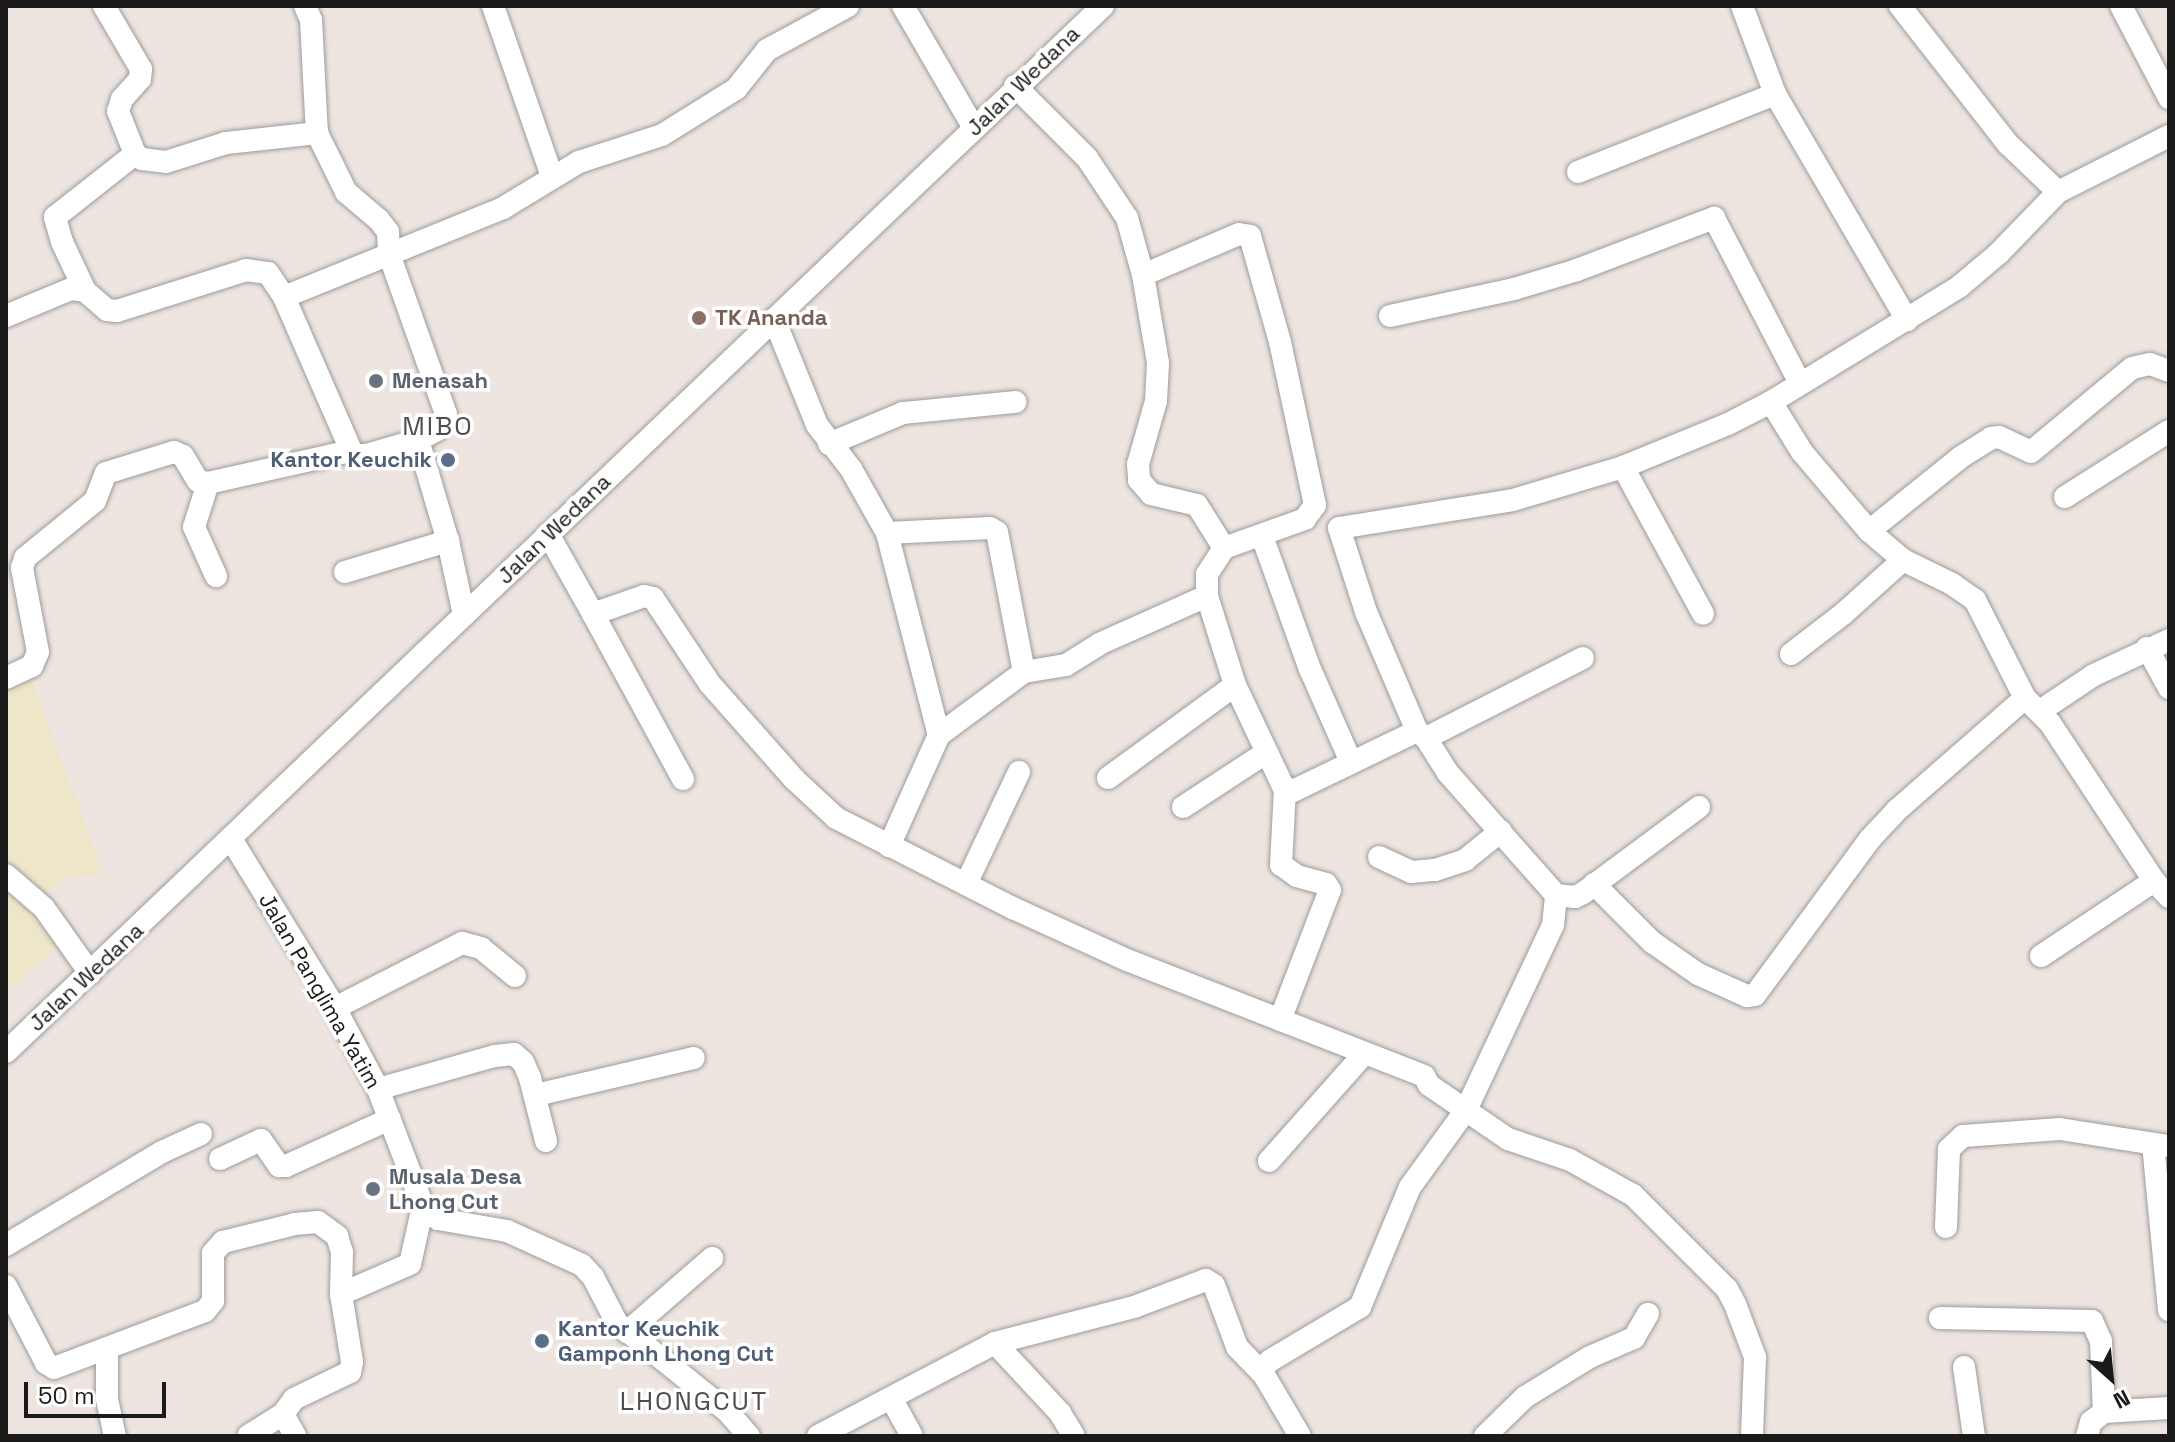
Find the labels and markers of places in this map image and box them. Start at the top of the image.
place label: TK Ananda [715,305,828,331]
marker: TK Ananda [690,309,708,327]
place label: Menasah [392,368,488,394]
marker: Menasah [367,372,385,390]
place label: Kantor Keuchik [270,447,432,473]
marker: Kantor Keuchik [439,451,457,469]
place label: Musala Desa Lhong Cut [389,1163,522,1214]
marker: Musala Desa Lhong Cut [364,1180,382,1198]
place label: Kantor Keuchik Gamponh Lhong Cut [558,1315,774,1366]
marker: Kantor Keuchik Gamponh Lhong Cut [533,1332,551,1350]

